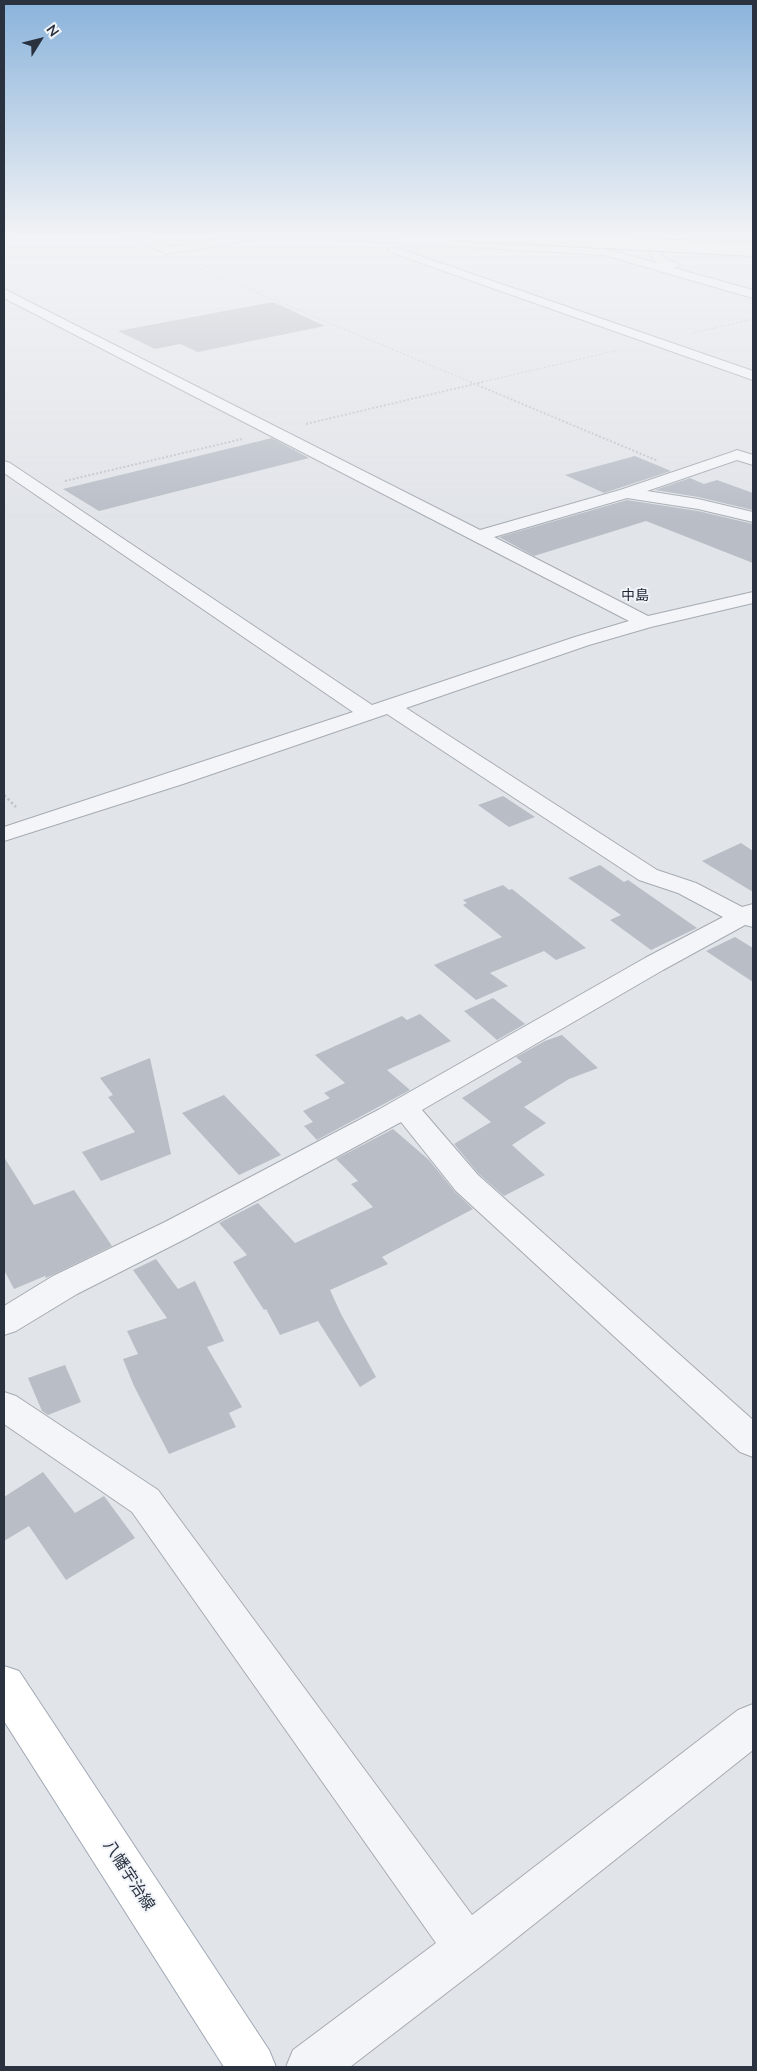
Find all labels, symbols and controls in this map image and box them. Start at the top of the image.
north arrow [15,15,65,65]
text: N [42,21,63,41]
district label: 中島 [621,589,649,605]
street label: 八幡宇治線 [98,1837,158,1915]

